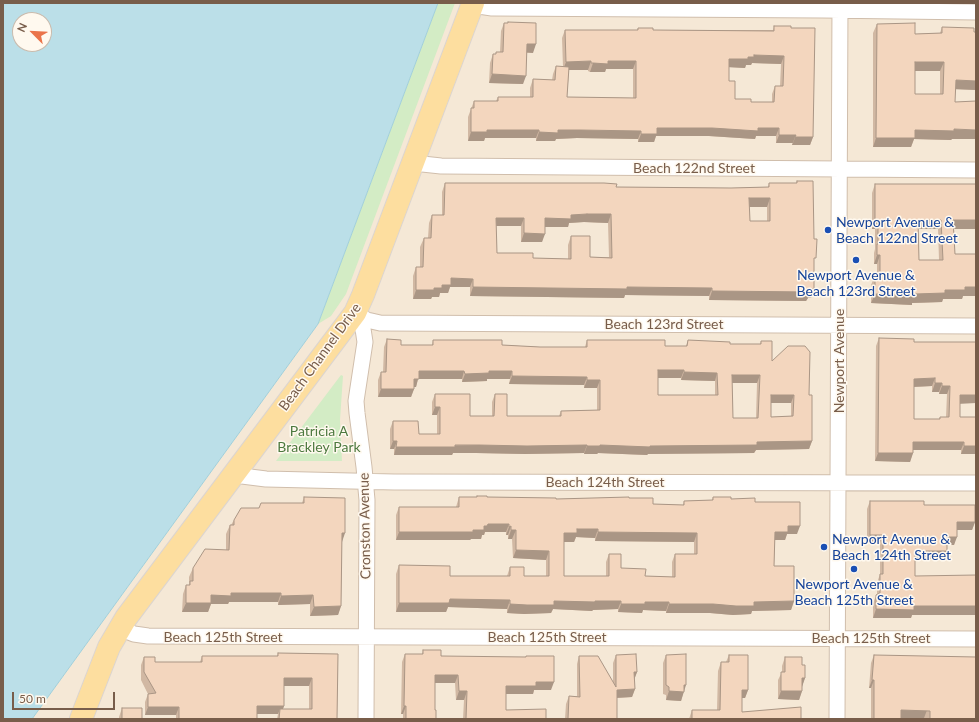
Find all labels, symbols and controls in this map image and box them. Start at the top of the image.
north arrow [12,12,52,52]
text: N [14,21,29,34]
street label: Beach 122nd Street [633,160,755,176]
place label: Newport Avenue & Beach 122nd Street [836,214,958,246]
marker: Newport Avenue & Beach 122nd Street [823,225,833,235]
marker: Newport Avenue & Beach 123rd Street [851,255,861,265]
place label: Newport Avenue & Beach 123rd Street [797,267,915,300]
street label: Beach Channel Drive [275,300,365,414]
street label: Newport Avenue [831,309,847,413]
street label: Beach 123rd Street [605,316,723,332]
park label: Patricia A Brackley Park [277,423,361,456]
street label: Cronston Avenue [356,473,374,579]
street label: Beach 124th Street [545,474,665,490]
place label: Newport Avenue & Beach 124th Street [832,531,951,564]
marker: Newport Avenue & Beach 124th Street [819,542,829,552]
marker: Newport Avenue & Beach 125th Street [849,564,859,574]
place label: Newport Avenue & Beach 125th Street [794,576,914,608]
street label: Beach 125th Street [163,629,283,645]
street label: Beach 125th Street [487,629,607,645]
street label: Beach 125th Street [811,630,931,646]
scale bar [14,684,117,710]
text: 50 m [19,691,46,706]

